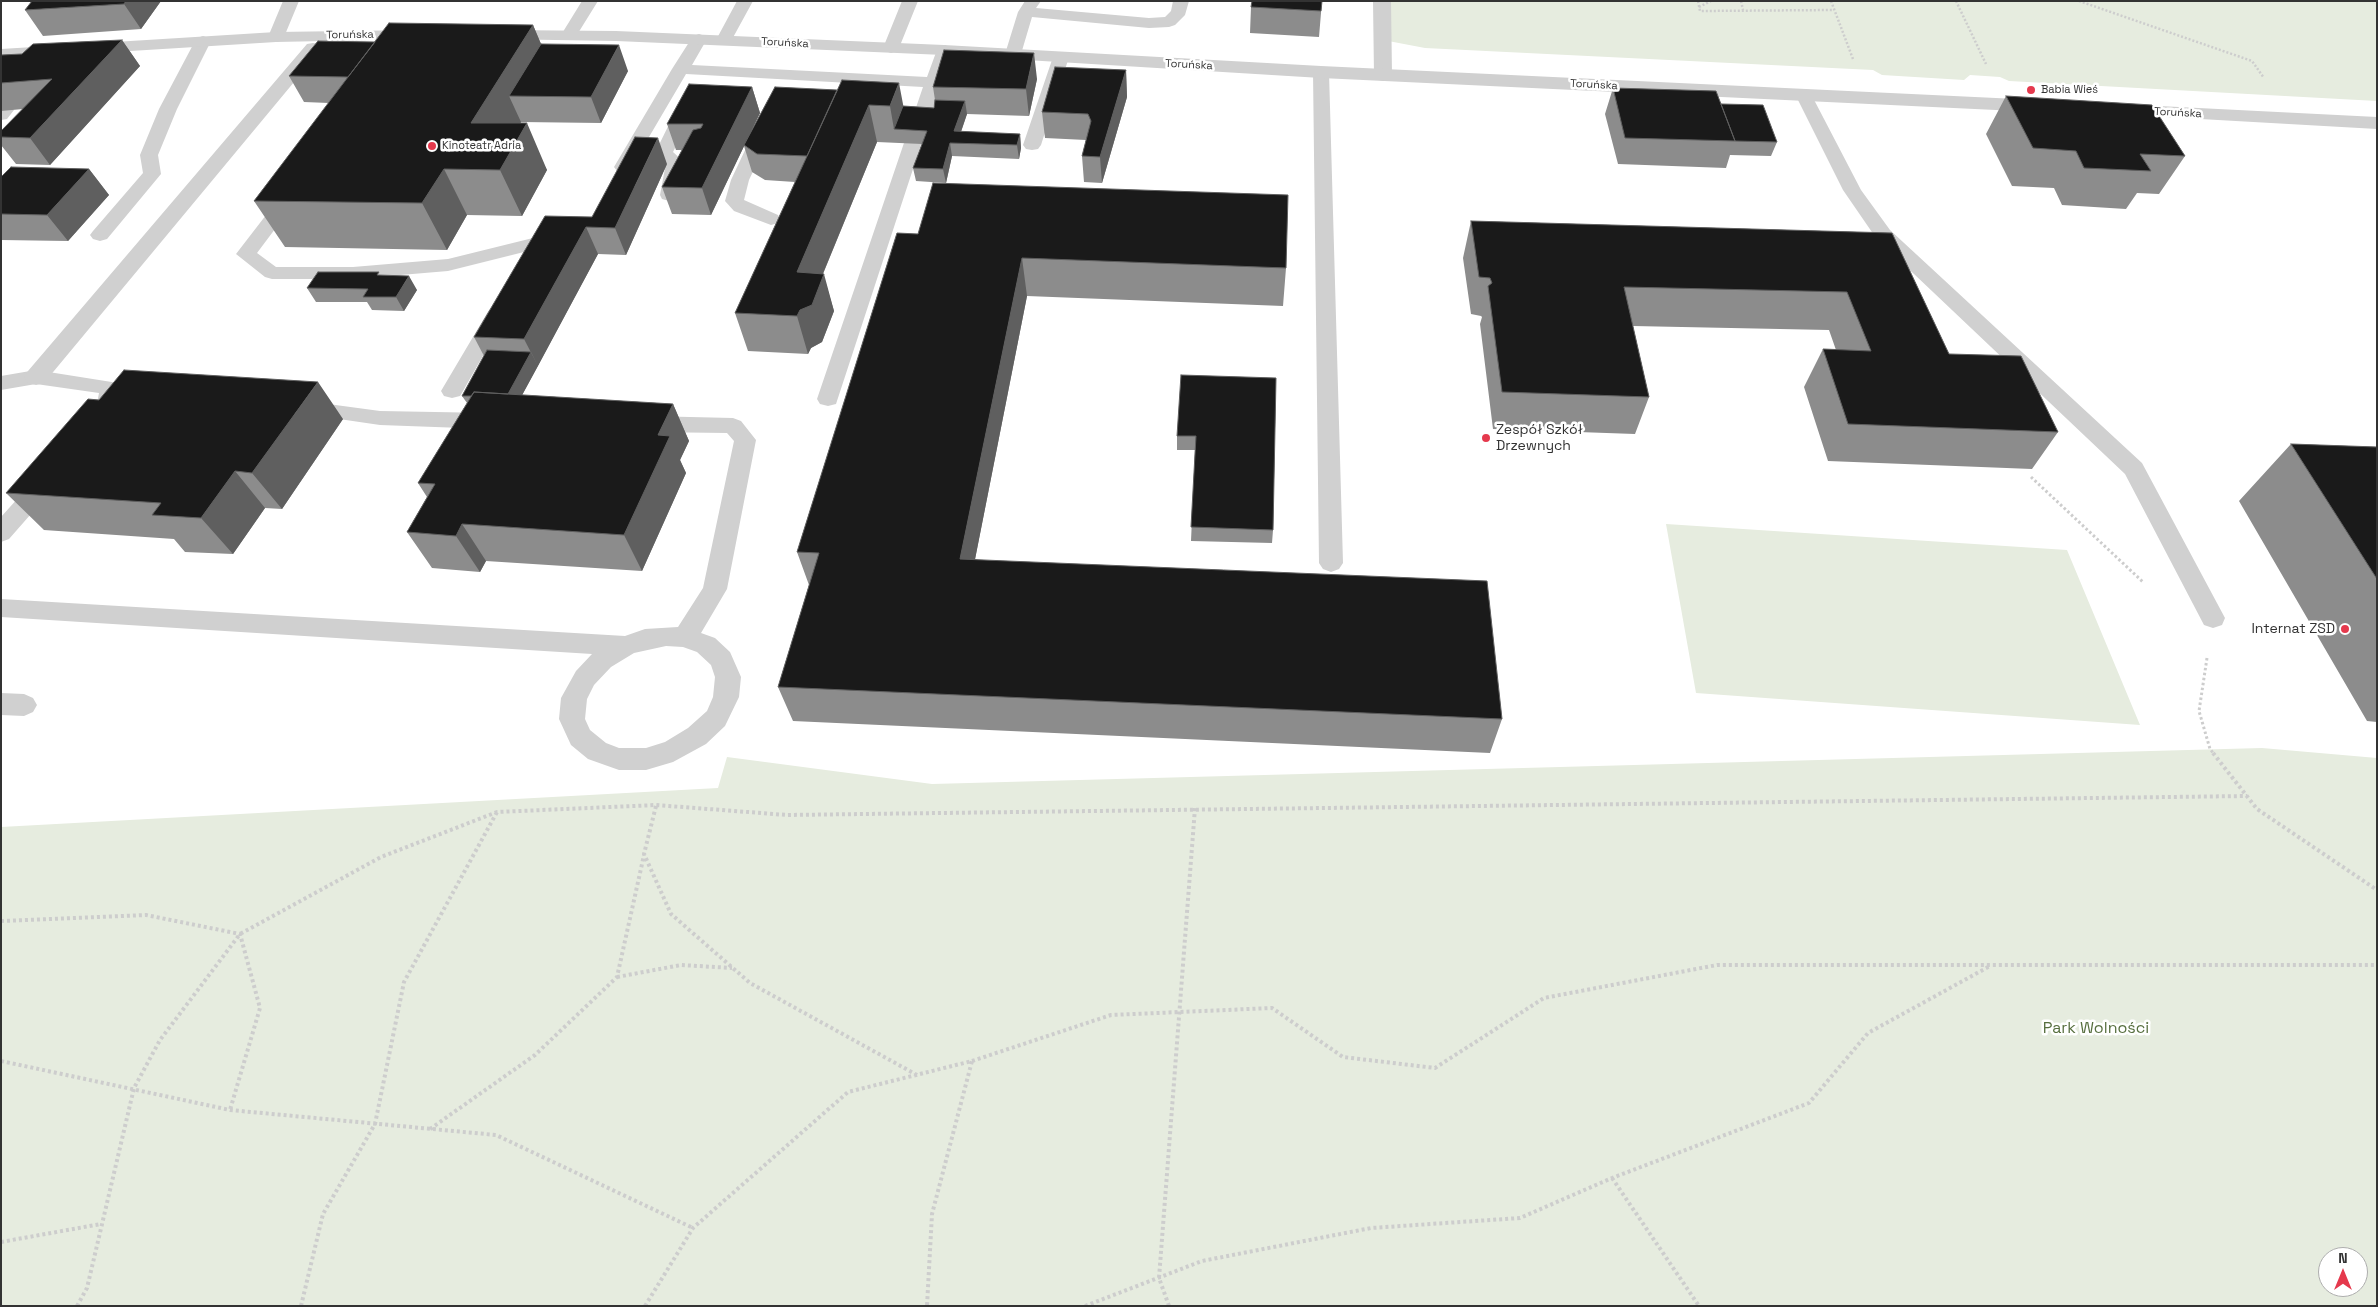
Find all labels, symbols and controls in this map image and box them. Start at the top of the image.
street label: Toruńska [326,28,374,42]
street label: Toruńska [761,35,809,51]
street label: Toruńska [1165,57,1213,73]
street label: Toruńska [1570,77,1618,93]
place label: Babia Wieś [2041,83,2098,97]
marker: Babia Wieś [2025,84,2037,96]
street label: Toruńska [2154,105,2202,121]
place label: Kinoteatr Adria [442,139,521,153]
marker: Kinoteatr Adria [426,140,438,152]
place label: Zespół Szkół Drzewnych [1496,422,1583,454]
marker: Zespół Szkół Drzewnych [1480,432,1492,444]
place label: Internat ZSD [2251,621,2335,637]
marker: Internat ZSD [2339,623,2351,635]
park label: Park Wolności [2043,1019,2149,1039]
north arrow [2318,1247,2368,1297]
text: N [2338,1249,2348,1267]

